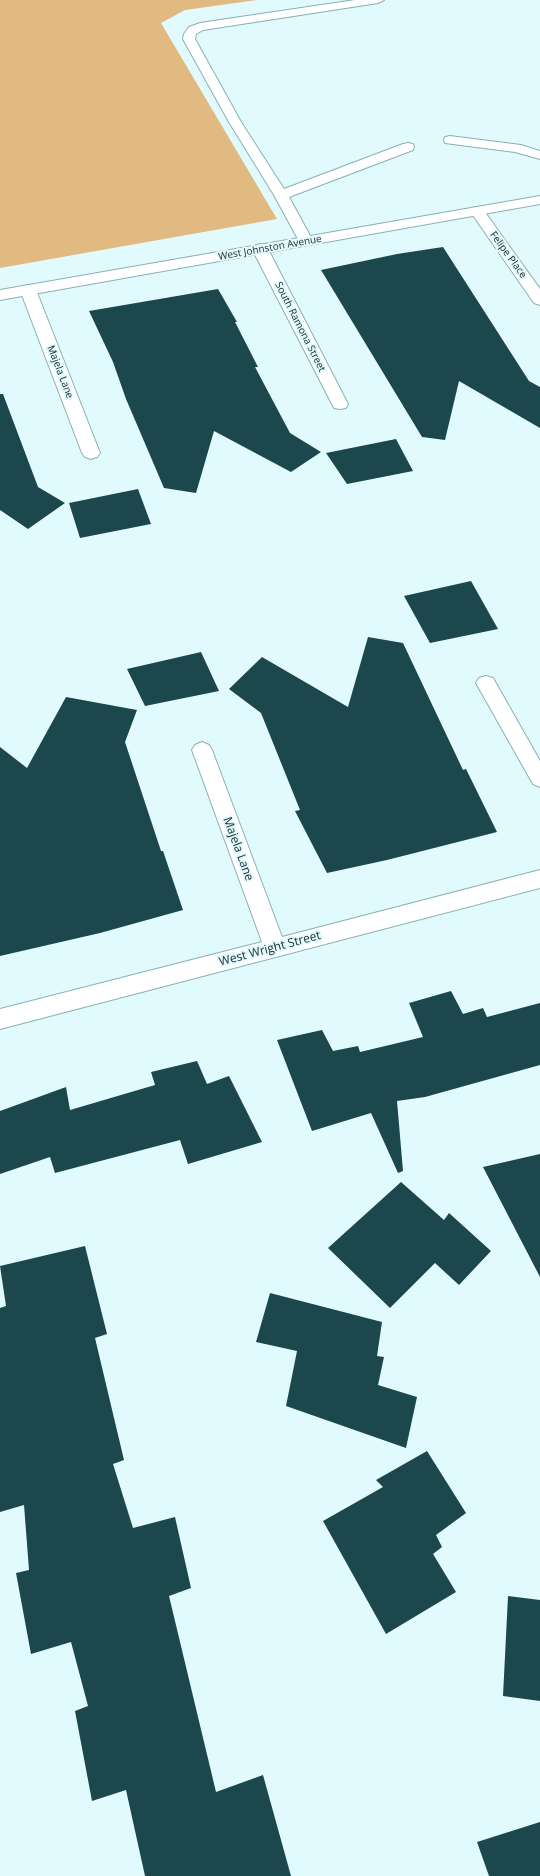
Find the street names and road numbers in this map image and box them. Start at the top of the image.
street label: Felipe Place [487,229,529,281]
street label: West Johnston Avenue [217,233,323,263]
street label: South Ramona Street [272,280,328,374]
street label: Majela Lane [44,344,76,400]
street label: Majela Lane [220,815,256,883]
street label: West Wright Street [218,928,322,970]

